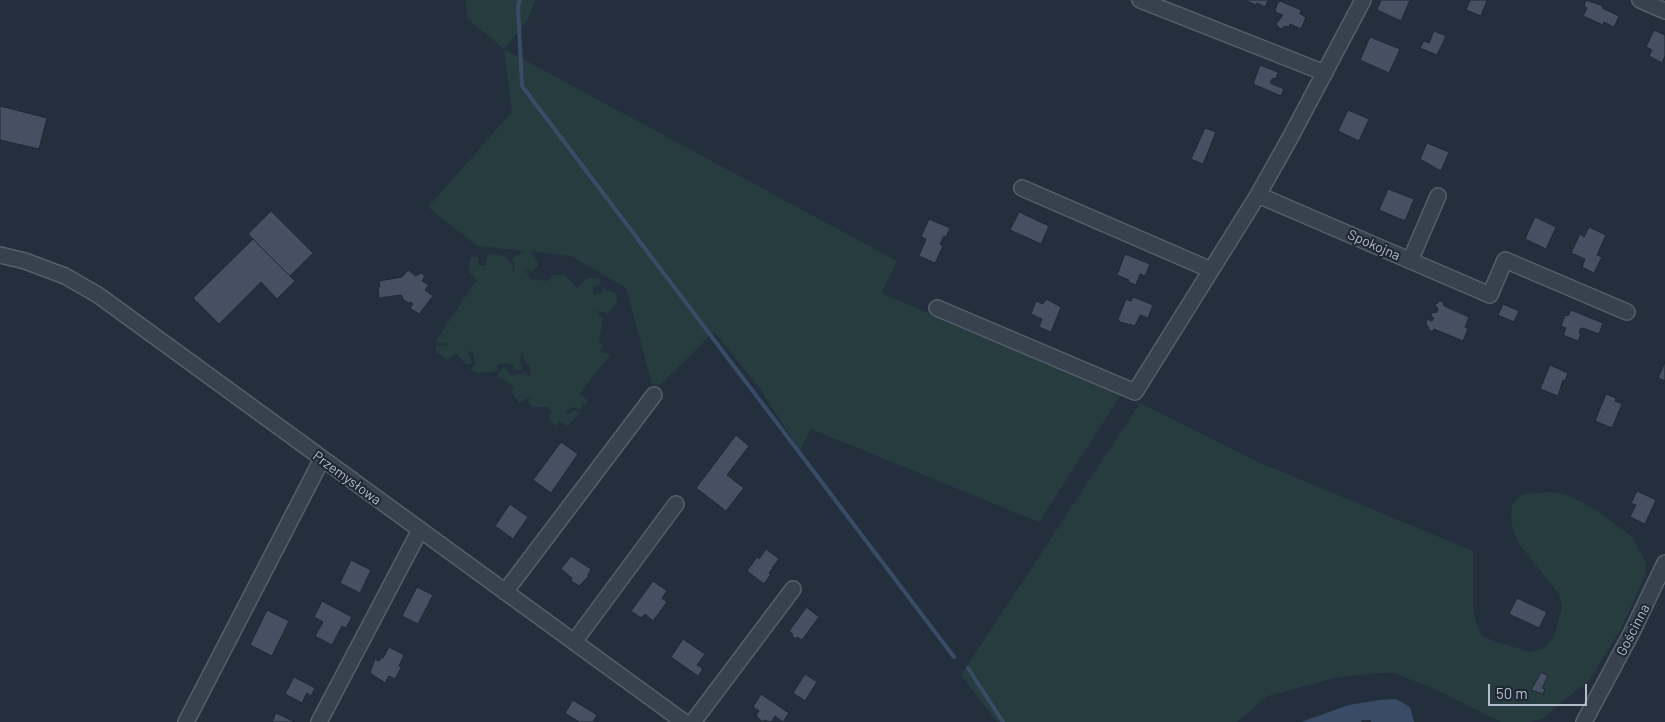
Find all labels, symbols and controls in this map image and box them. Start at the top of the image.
street label: Spokojna [1345,226,1403,264]
street label: Przemysłowa [309,448,385,508]
street label: Gościnna [1613,601,1653,659]
scale bar [1490,674,1589,706]
text: 50 m [1496,684,1528,702]

